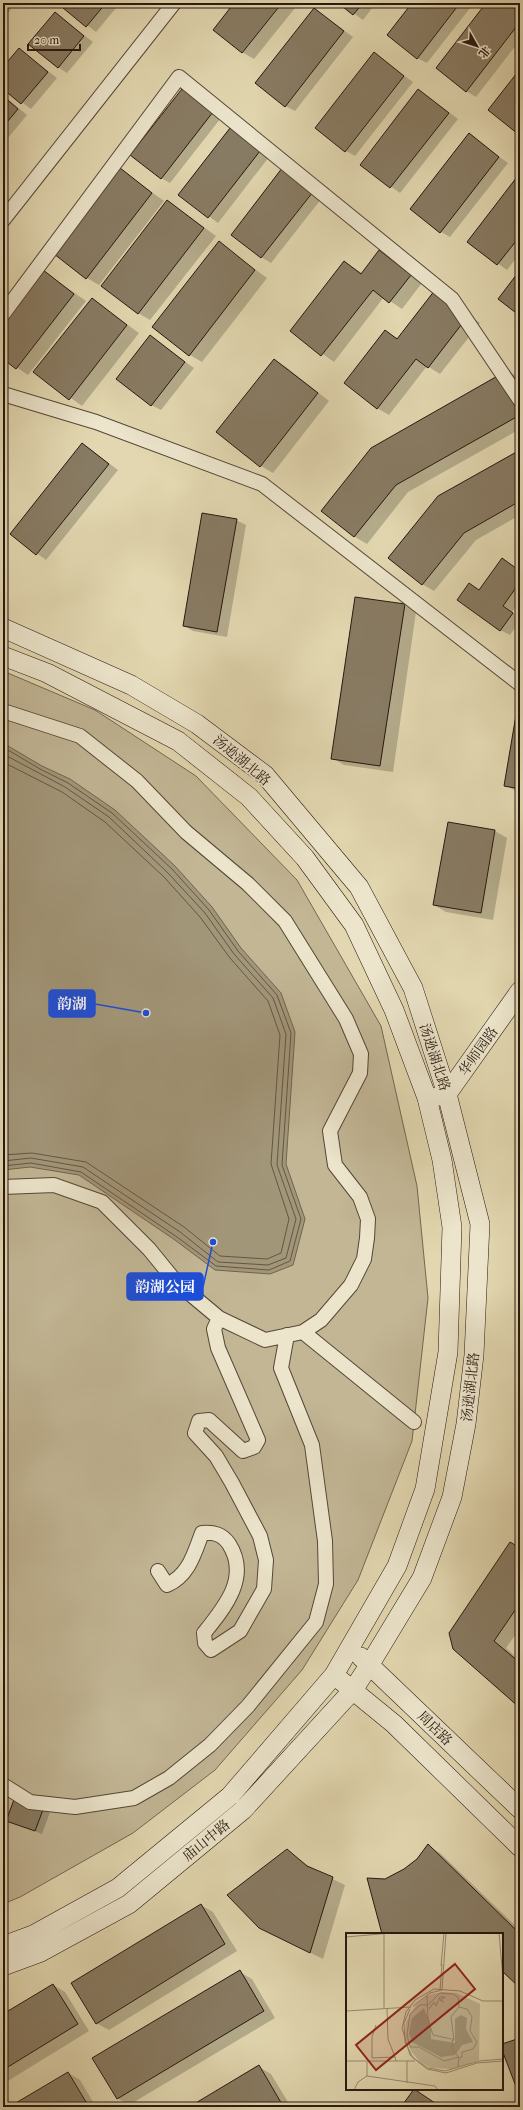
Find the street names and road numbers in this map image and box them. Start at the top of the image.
street label: 汤逊湖北路 [209,731,274,789]
street label: 汤逊湖北路 [416,1021,453,1093]
street label: 华师园路 [455,1023,501,1079]
street label: 汤逊湖北路 [458,1351,483,1423]
street label: 周店路 [414,1708,456,1749]
street label: 庙山中路 [179,1816,233,1865]

